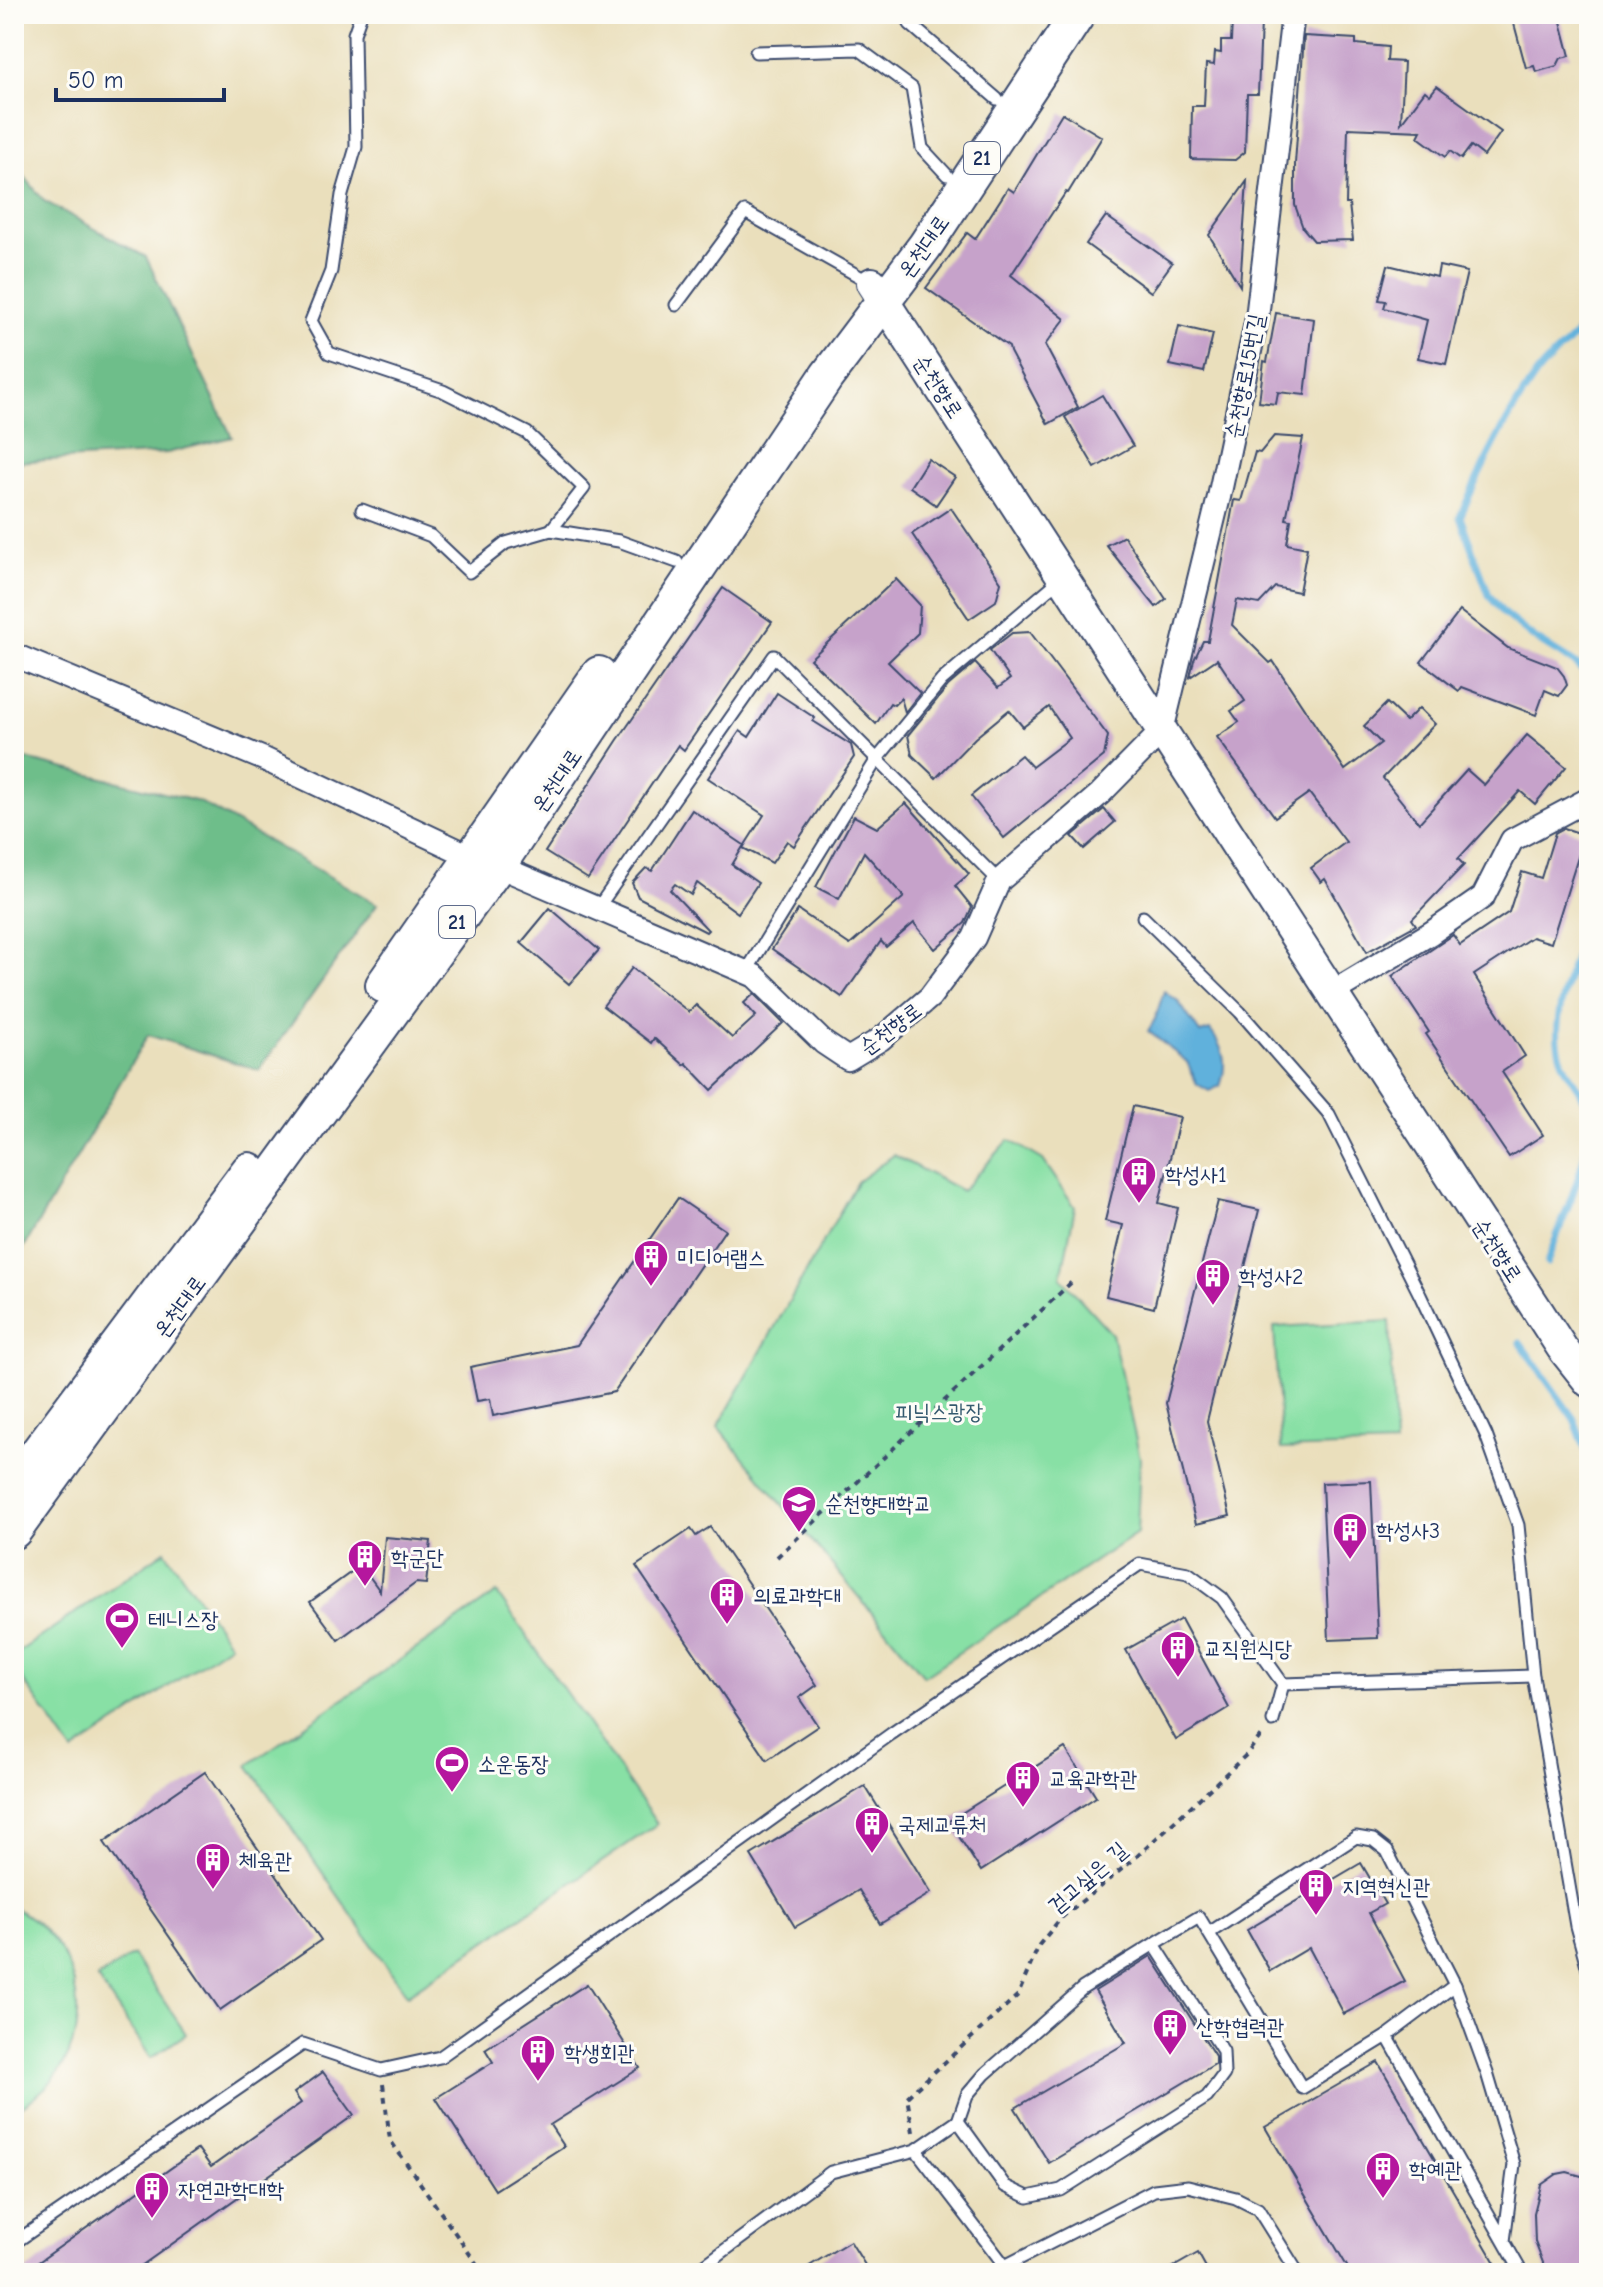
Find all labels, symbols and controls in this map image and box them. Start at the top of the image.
scale bar [56,52,224,102]
text: 50 m [68,66,124,94]
road number: 21 [964,142,1000,174]
street label: 온천대로 [893,210,955,283]
street label: 순천향로15번길 [1220,311,1270,441]
street label: 순천향로 [908,350,968,423]
street label: 온천대로 [526,744,587,817]
road number: 21 [439,906,475,938]
street label: 순천향로 [855,997,927,1060]
building icon: 학성사1 [1120,1155,1158,1205]
place label: 학성사1 [1165,1162,1227,1188]
street label: 순천향로 [1467,1214,1527,1287]
building icon: 미디어랩스 [632,1238,670,1288]
place label: 미디어랩스 [677,1245,766,1271]
building icon: 학성사2 [1194,1257,1232,1307]
place label: 학성사2 [1239,1264,1304,1290]
street label: 온천대로 [148,1270,211,1343]
park label: 피닉스광장 [895,1399,984,1425]
school or university icon: 순천향대학교 [780,1484,818,1534]
place label: 순천향대학교 [825,1491,931,1517]
building icon: 학성사3 [1331,1511,1369,1561]
place label: 학성사3 [1376,1518,1440,1544]
building icon: 학군단 [346,1538,384,1588]
place label: 학군단 [391,1545,444,1571]
building icon: 의료과학대 [708,1576,746,1626]
place label: 의료과학대 [753,1583,842,1609]
sports icon: 테니스장 [103,1600,141,1650]
place label: 테니스장 [148,1607,219,1633]
building icon: 교직원식당 [1159,1629,1197,1679]
place label: 교직원식당 [1204,1636,1293,1662]
sports icon: 소운동장 [433,1744,471,1794]
place label: 소운동장 [478,1751,549,1777]
building icon: 교육과학관 [1004,1759,1042,1809]
place label: 교육과학관 [1049,1766,1138,1792]
building icon: 국제교류처 [853,1805,891,1855]
place label: 국제교류처 [898,1812,987,1838]
street label: 걷고싶은 길 [1043,1836,1133,1919]
building icon: 체육관 [194,1841,232,1891]
place label: 체육관 [239,1848,292,1874]
building icon: 지역혁신관 [1297,1867,1335,1917]
place label: 지역혁신관 [1342,1874,1431,1900]
building icon: 산학협력관 [1151,2007,1189,2057]
place label: 산학협력관 [1196,2014,1285,2040]
building icon: 학생회관 [519,2033,557,2083]
place label: 학생회관 [564,2040,635,2066]
building icon: 학예관 [1364,2150,1402,2200]
place label: 학예관 [1409,2157,1462,2183]
building icon: 자연과학대학 [133,2170,171,2220]
place label: 자연과학대학 [178,2177,285,2203]

